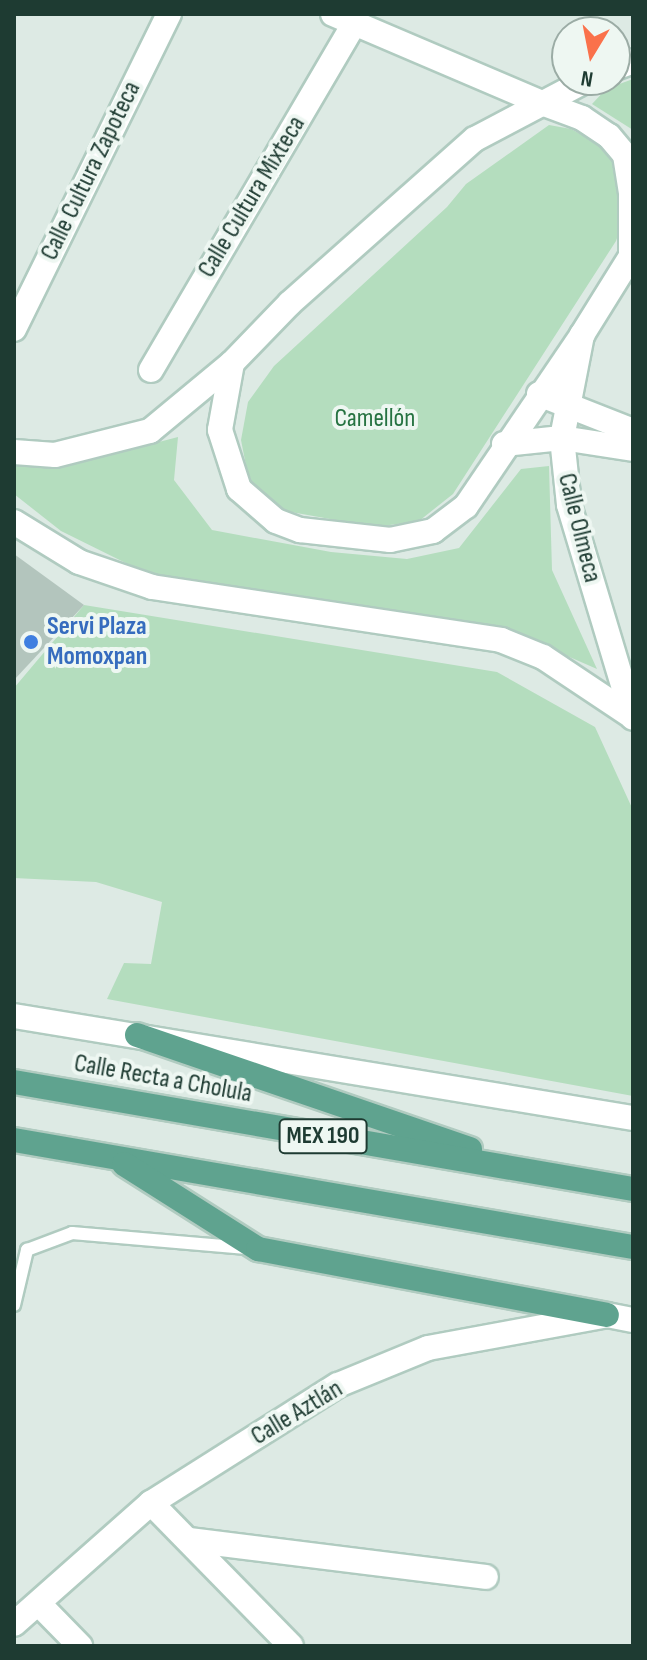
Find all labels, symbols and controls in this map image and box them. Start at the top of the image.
north arrow [551,16,631,96]
text: N [579,64,595,92]
street label: Calle Cultura Zapoteca [34,77,148,265]
street label: Calle Cultura Mixteca [192,111,312,283]
park label: Camellón [335,403,415,435]
street label: Calle Olmeca [550,470,608,586]
place label: Servi Plaza Momoxpan [47,611,147,672]
marker: Servi Plaza Momoxpan [22,633,40,651]
street label: Calle Recta a Cholula [72,1048,254,1110]
road number: MEX 190 [277,1116,369,1156]
street label: Calle Aztlán [246,1374,348,1452]

